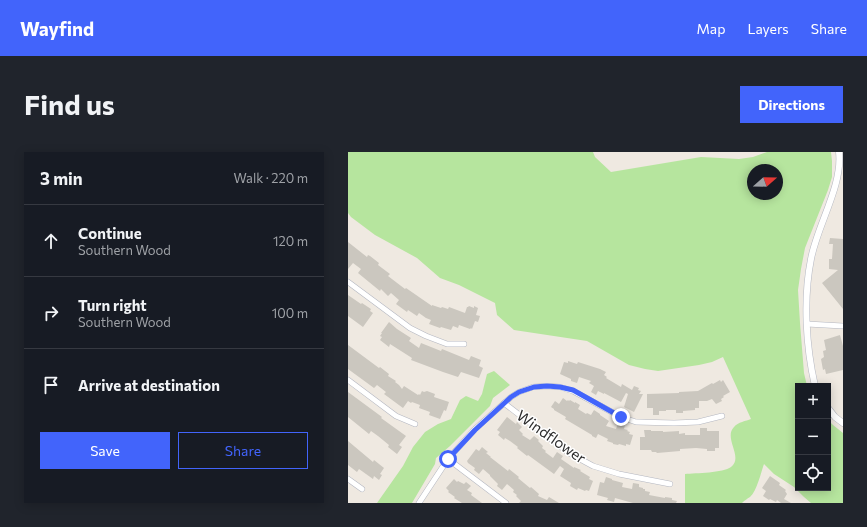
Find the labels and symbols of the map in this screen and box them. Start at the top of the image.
north arrow [747,164,783,200]
street label: Windflower [513,406,590,467]
route end [612,408,630,426]
route start [439,450,457,468]

